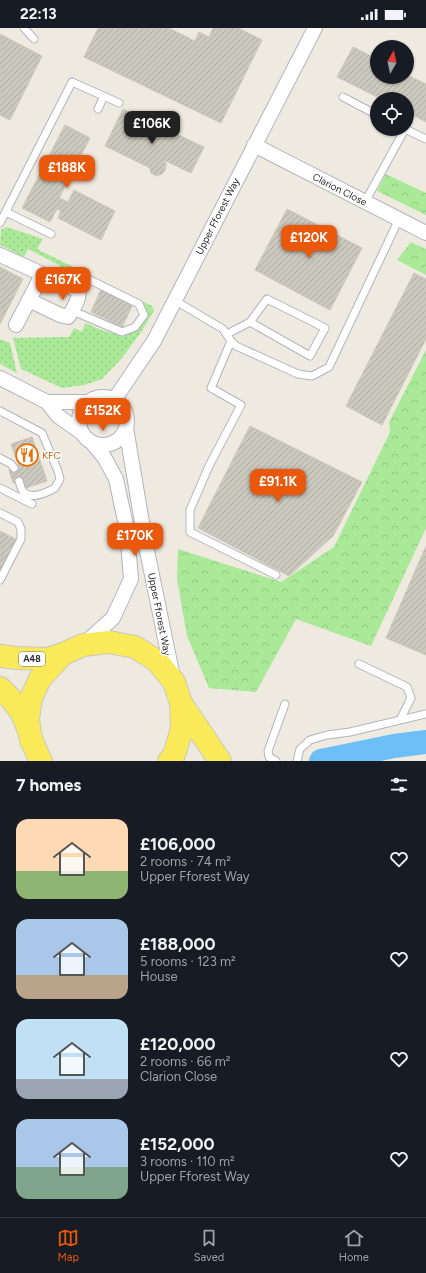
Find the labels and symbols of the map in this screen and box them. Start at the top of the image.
north arrow [370,40,414,84]
pin: £106K [124,111,180,145]
pin: £188K [39,155,95,189]
street label: Clarion Close [310,170,370,209]
street label: Upper Fforest Way [193,175,243,257]
pin: £120K [281,225,337,259]
pin: £167K [35,267,91,301]
pin: £152K [75,398,131,432]
restaurant icon: KFC [14,442,40,468]
place label: KFC [42,449,61,462]
pin: £91.1K [245,469,311,503]
pin: £170K [107,523,163,557]
street label: Upper Fforest Way [145,571,174,657]
road number: A48 [19,652,45,666]

